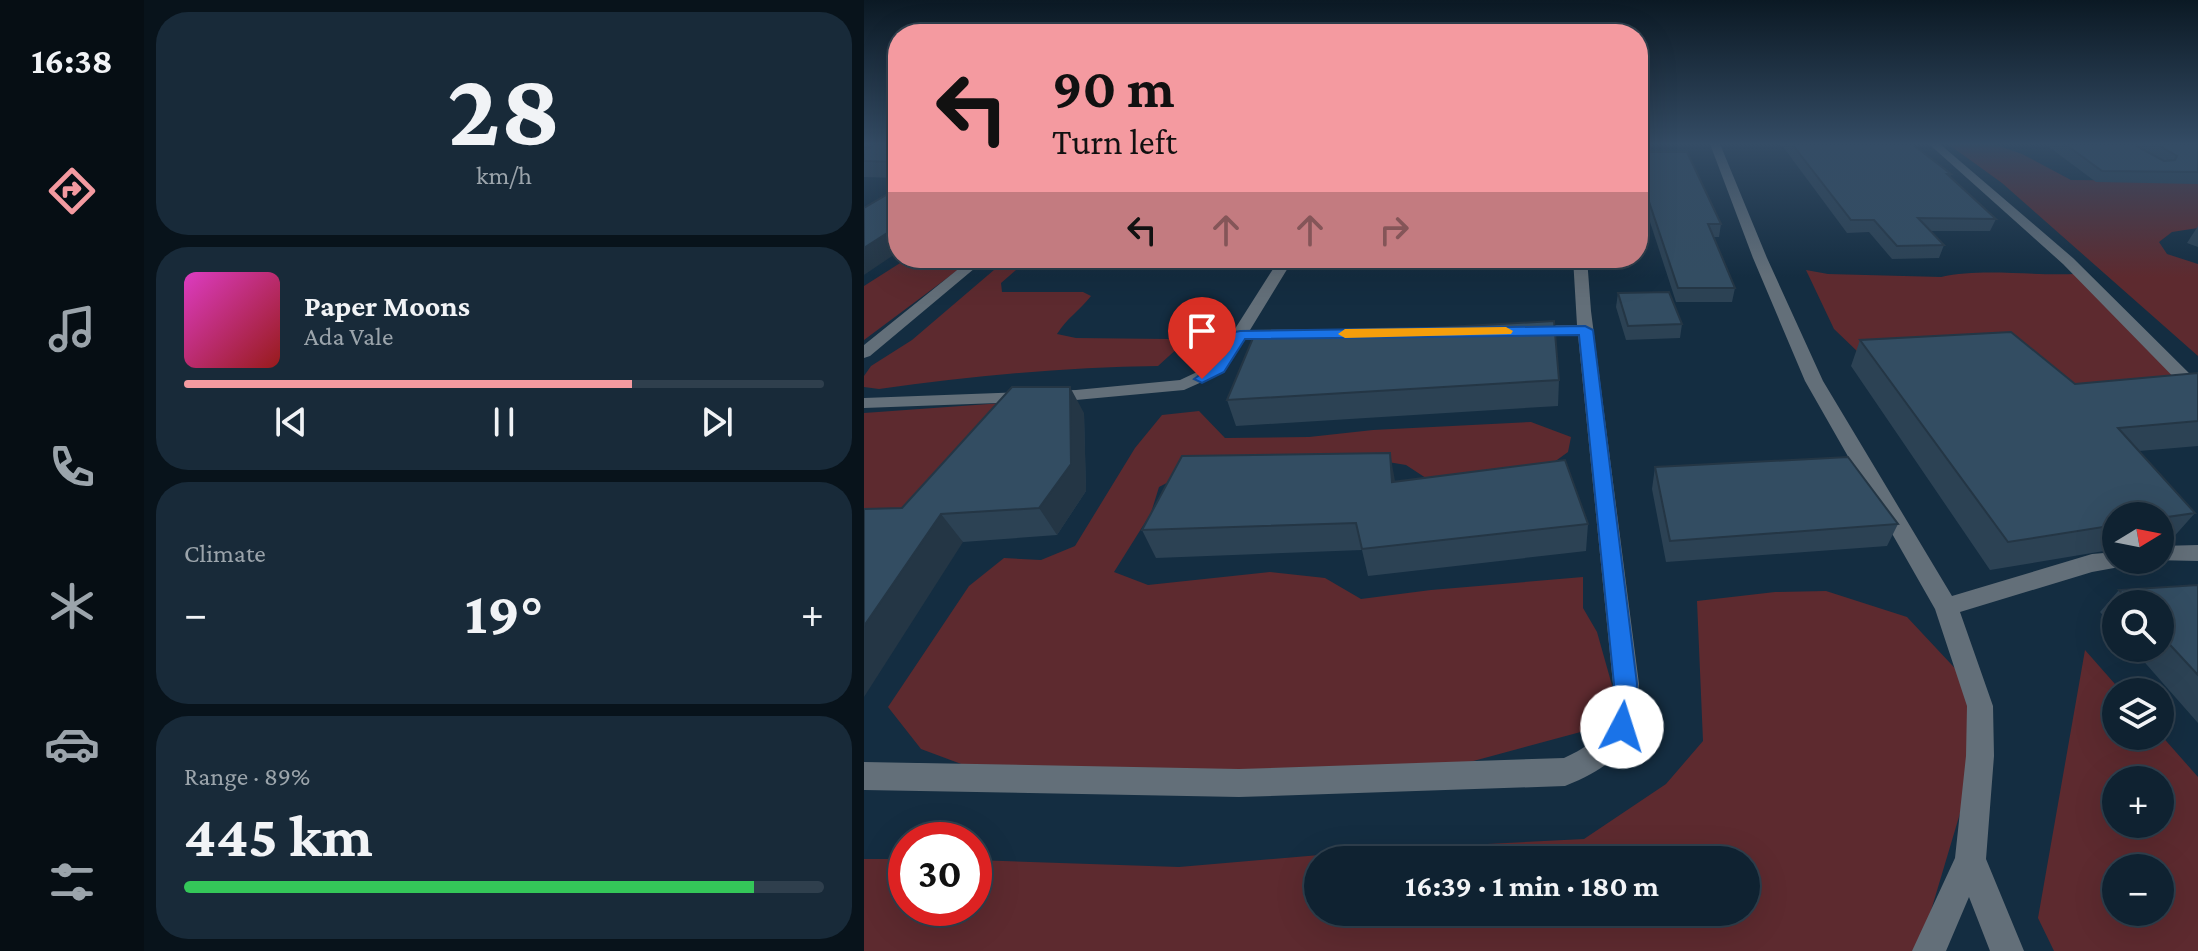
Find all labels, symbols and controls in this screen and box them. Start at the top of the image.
text: 16:38 [31,41,113,81]
text: 28 [447,51,561,166]
icon: left [920,56,1024,160]
text: 90 m [1052,57,1175,119]
text: Turn left [1052,122,1177,162]
text: km/h [476,161,532,190]
icon: directions [44,163,100,219]
icon: left [1120,208,1164,252]
icon: ahead [1204,208,1248,252]
icon: ahead [1288,208,1332,252]
icon: right [1372,208,1416,252]
text: Paper Moons [304,289,470,322]
pin [1168,297,1236,379]
icon: music [44,301,100,357]
icon: arrive [1180,309,1224,353]
text: Ada Vale [304,322,393,351]
icon: previous [269,400,313,444]
icon: pause [482,400,526,444]
icon: next [695,400,739,444]
icon: phone [44,439,100,495]
north arrow [2102,502,2174,574]
map controls [2102,502,2174,926]
text: Climate [184,539,266,568]
icon: climate [44,578,100,634]
text: 19° [465,579,543,646]
text: − [184,589,207,637]
text: + [801,589,824,637]
button: search [2102,590,2174,662]
button: layers [2102,678,2174,750]
position arrow [1580,685,1664,769]
icon: car [44,716,100,772]
text: Range · 89% [184,762,310,791]
button: + [2102,766,2174,838]
text: 445 km [184,802,373,869]
speed limit sign: 30 [888,822,992,926]
icon: filters [44,854,100,910]
button: − [2102,854,2174,926]
text: 16:39 · 1 min · 180 m [1405,869,1659,902]

